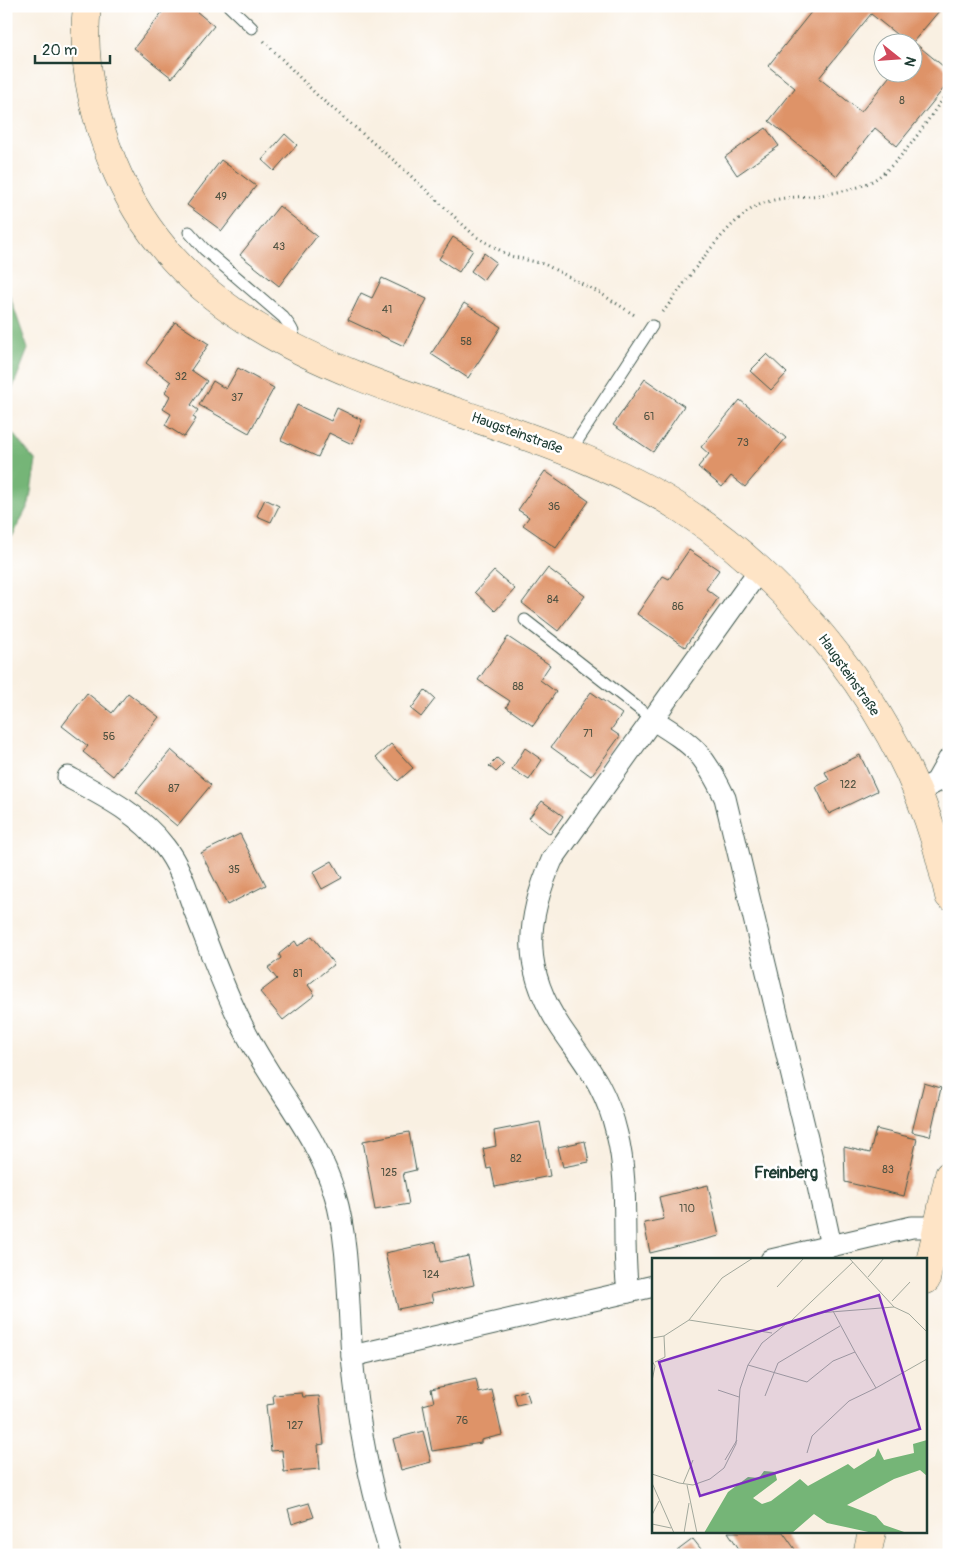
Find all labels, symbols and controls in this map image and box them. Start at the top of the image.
scale bar [35,32,110,64]
north arrow [872,32,922,82]
text: 20 m [42,41,77,60]
text: N [900,55,919,69]
house number: 8 [899,94,905,107]
house number: 49 [215,190,227,203]
house number: 43 [273,240,285,253]
house number: 41 [382,303,392,316]
house number: 58 [460,335,472,348]
house number: 32 [175,370,187,383]
house number: 37 [231,391,243,404]
street label: Haugsteinstraße [469,409,565,457]
house number: 61 [644,410,654,423]
house number: 73 [737,436,749,449]
house number: 36 [548,500,560,513]
house number: 84 [547,593,560,606]
house number: 86 [672,600,684,613]
street label: Haugsteinstraße [815,631,884,719]
house number: 88 [512,680,524,693]
house number: 71 [583,727,593,740]
house number: 56 [103,730,115,743]
house number: 122 [840,778,856,791]
house number: 87 [168,782,180,795]
house number: 35 [228,863,240,876]
house number: 81 [293,967,303,980]
house number: 82 [510,1152,522,1165]
district label: Freinberg [754,1163,818,1183]
house number: 83 [882,1163,894,1176]
house number: 125 [381,1166,397,1179]
house number: 110 [679,1202,695,1215]
inset map [652,1258,928,1534]
house number: 124 [423,1268,440,1281]
house number: 76 [456,1414,468,1427]
house number: 127 [287,1419,303,1432]

